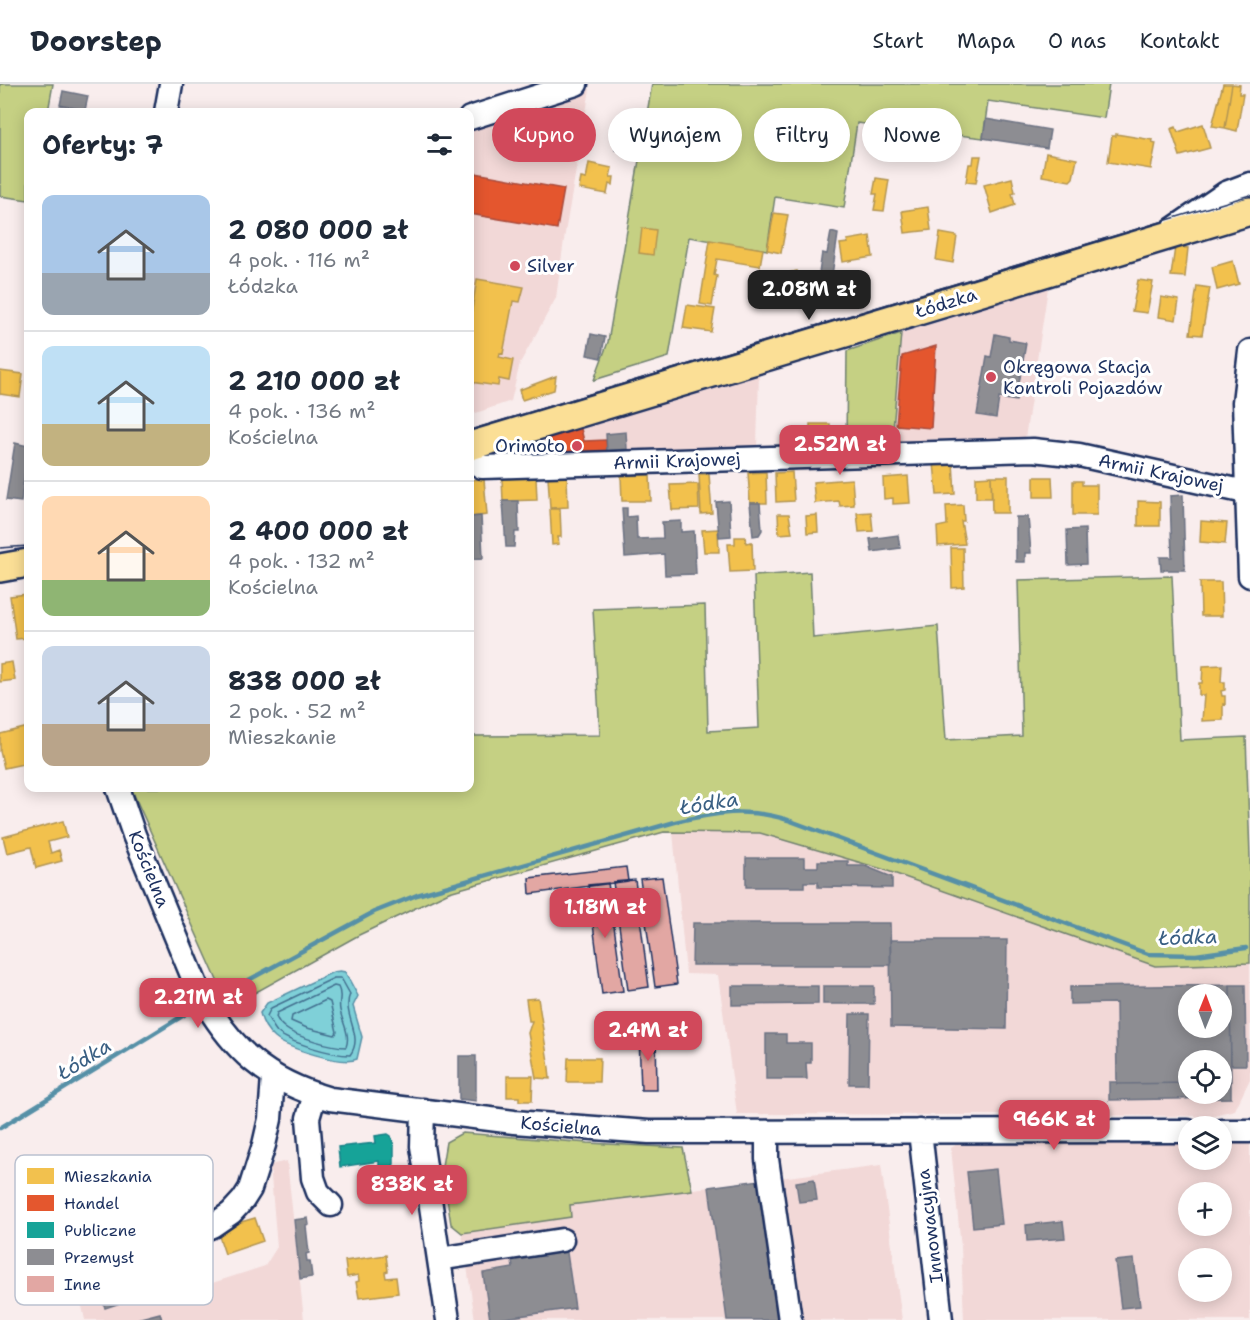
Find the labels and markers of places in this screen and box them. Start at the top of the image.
place label: Silver [527,254,575,278]
marker: Silver [508,259,522,273]
pin: 2.08M zł [747,270,871,321]
place label: Okręgowa Stacja Kontroli Pojazdów [1003,355,1163,400]
marker: Okręgowa Stacja Kontroli Pojazdów [984,370,998,384]
pin: 2.52M zł [778,425,902,476]
place label: Orimoto [495,434,565,458]
marker: Orimoto [570,439,584,453]
pin: 1.18M zł [543,888,667,939]
pin: 2.21M zł [136,978,260,1029]
pin: 2.4M zł [593,1011,703,1062]
pin: 966K zł [999,1100,1109,1151]
pin: 838K zł [357,1165,467,1216]

